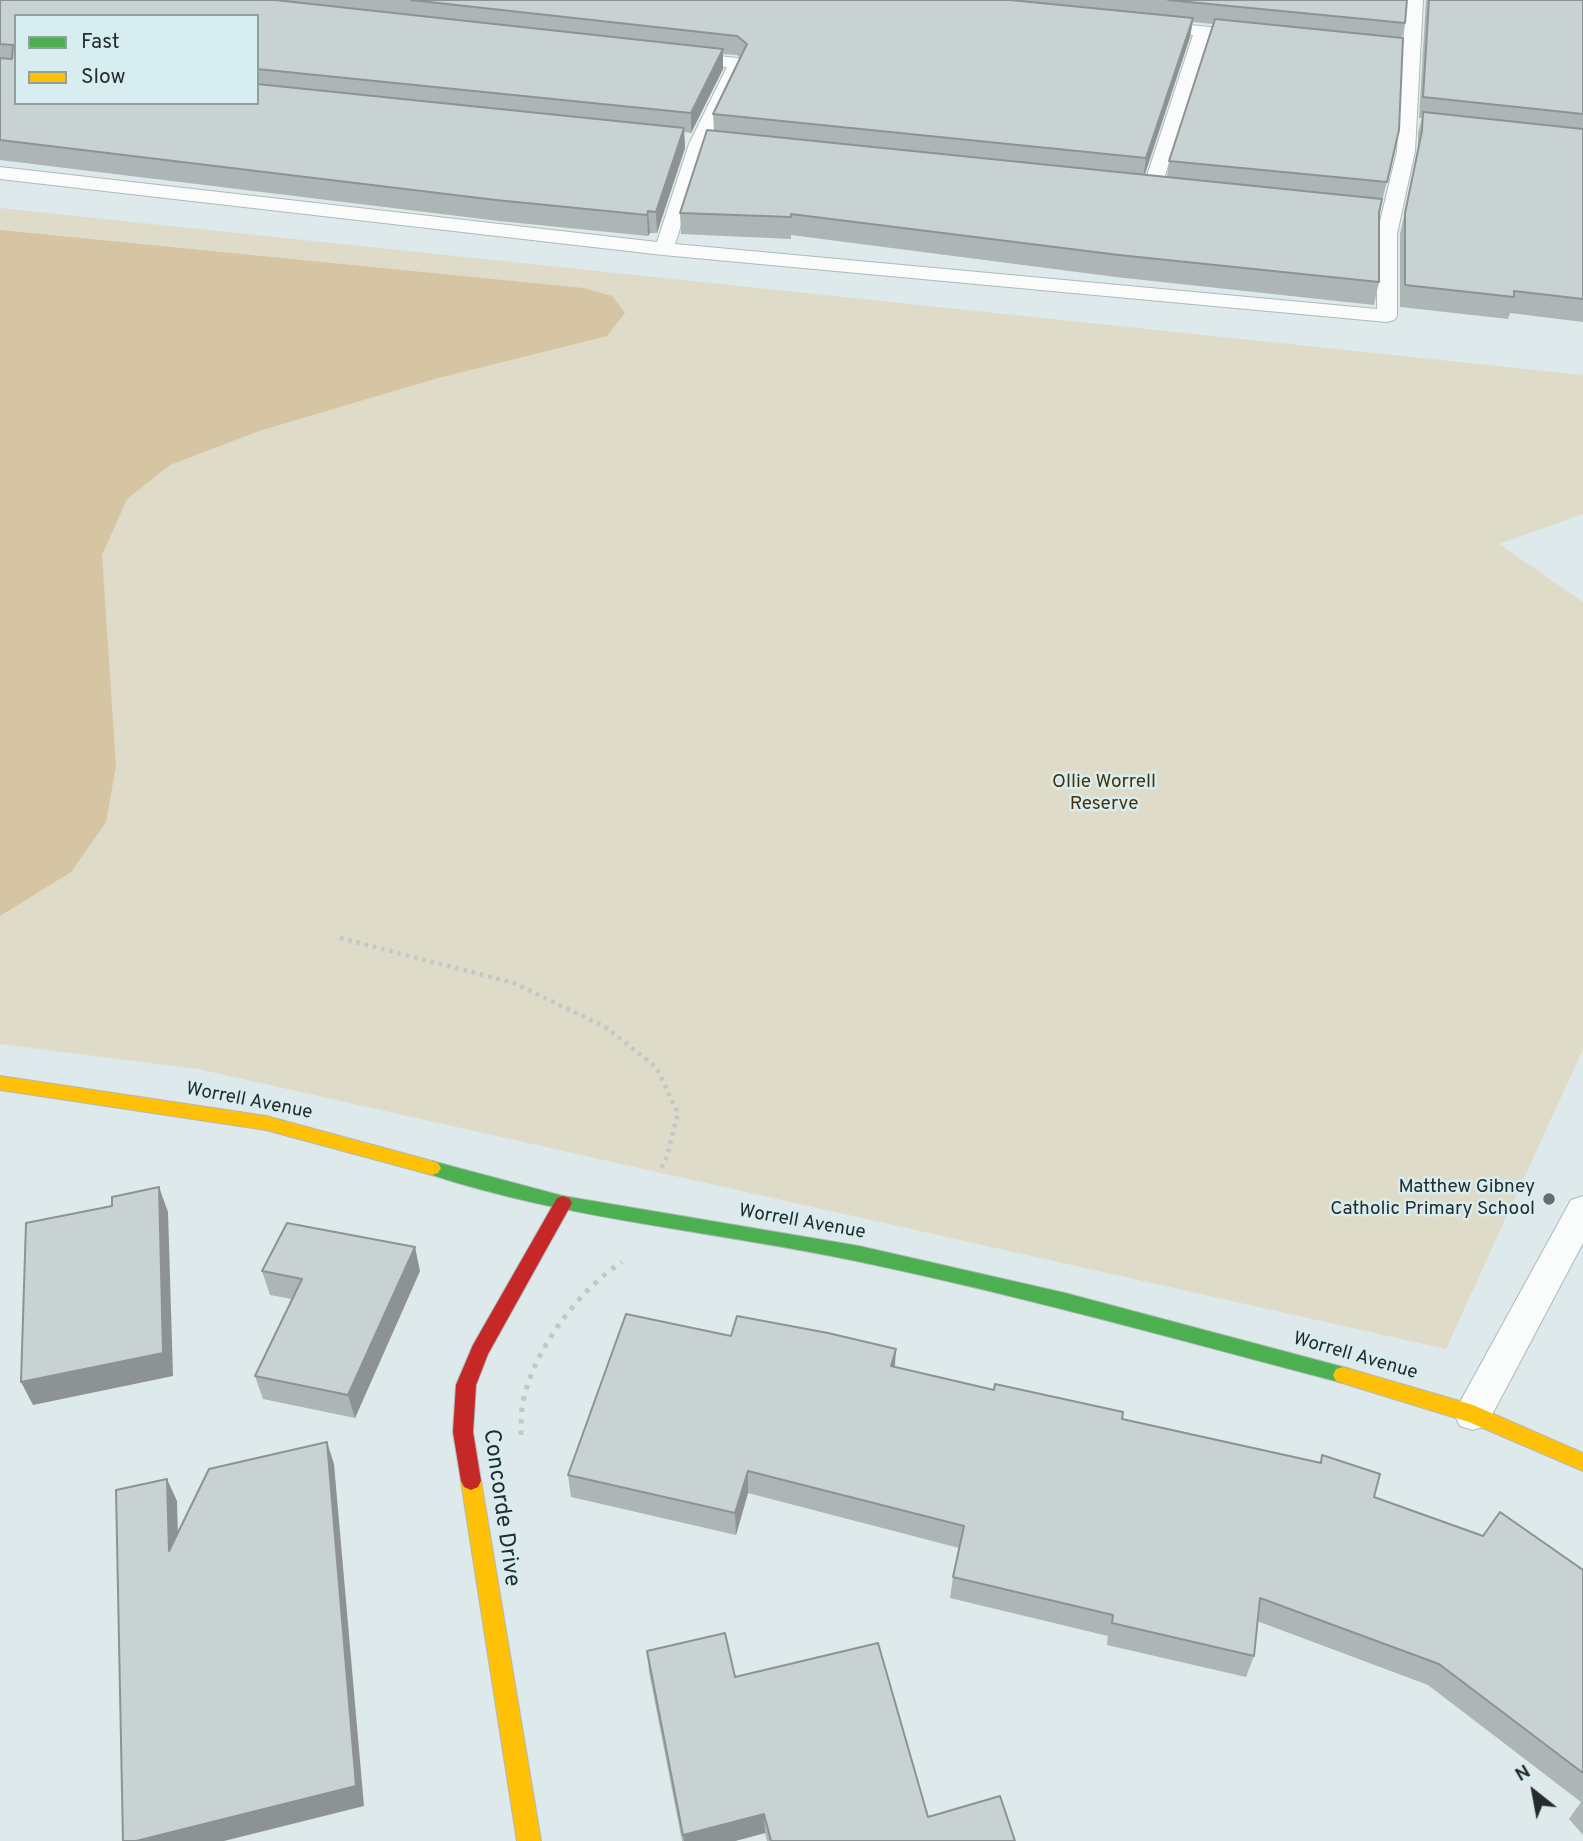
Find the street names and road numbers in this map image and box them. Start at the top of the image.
street label: Worrell Avenue [184,1079,314,1125]
street label: Worrell Avenue [737,1201,867,1245]
street label: Worrell Avenue [1290,1328,1420,1386]
street label: Concorde Drive [475,1427,525,1589]

